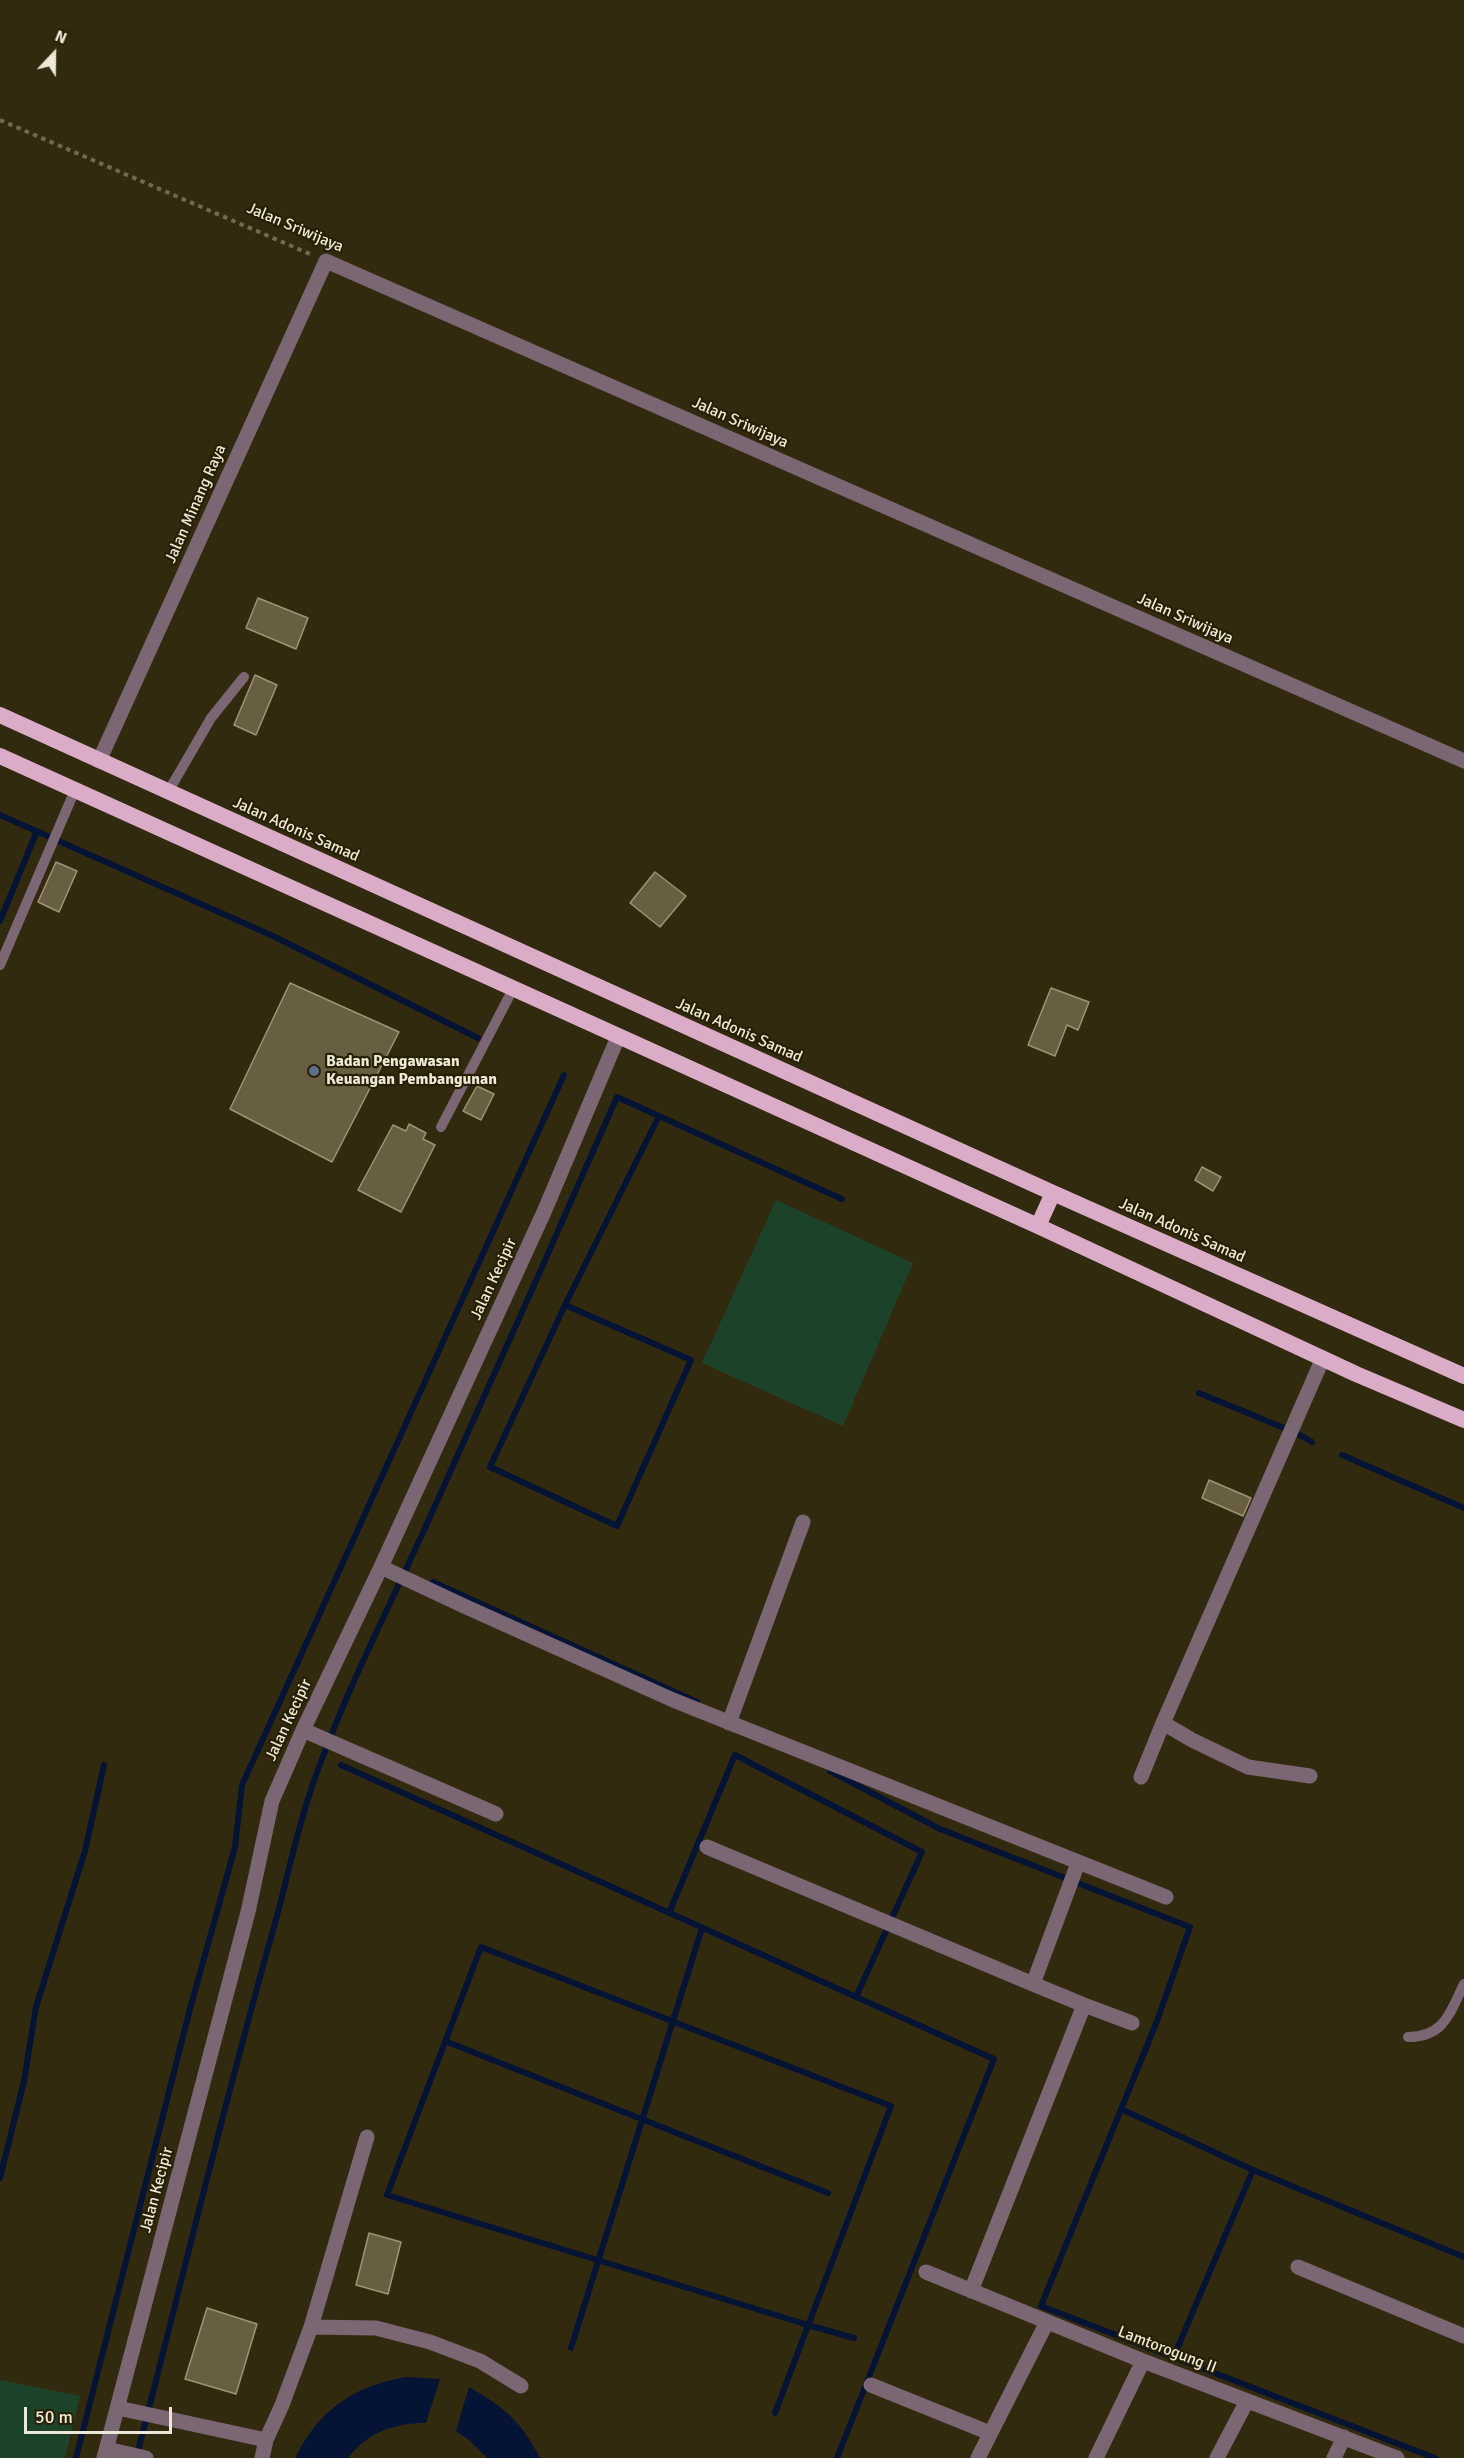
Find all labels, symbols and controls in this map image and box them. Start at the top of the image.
north arrow [24,24,84,84]
text: N [52,26,70,49]
street label: Jalan Sriwijaya [244,199,346,257]
street label: Jalan Sriwijaya [689,393,791,453]
street label: Jalan Minang Raya [161,442,231,566]
street label: Jalan Sriwijaya [1134,589,1236,649]
street label: Jalan Adonis Samad [230,794,362,866]
street label: Jalan Adonis Samad [673,995,805,1067]
place label: Badan Pengawasan Keuangan Pembangunan [326,1052,497,1090]
marker: Badan Pengawasan Keuangan Pembangunan [307,1064,321,1078]
street label: Jalan Adonis Samad [1116,1195,1248,1267]
street label: Jalan Kecipir [467,1235,521,1323]
street label: Jalan Kecipir [262,1676,316,1764]
street label: Jalan Kecipir [136,2145,178,2235]
street label: Lamtorogung II [1115,2322,1219,2378]
scale bar [27,2395,176,2433]
text: 50 m [35,2406,73,2428]

